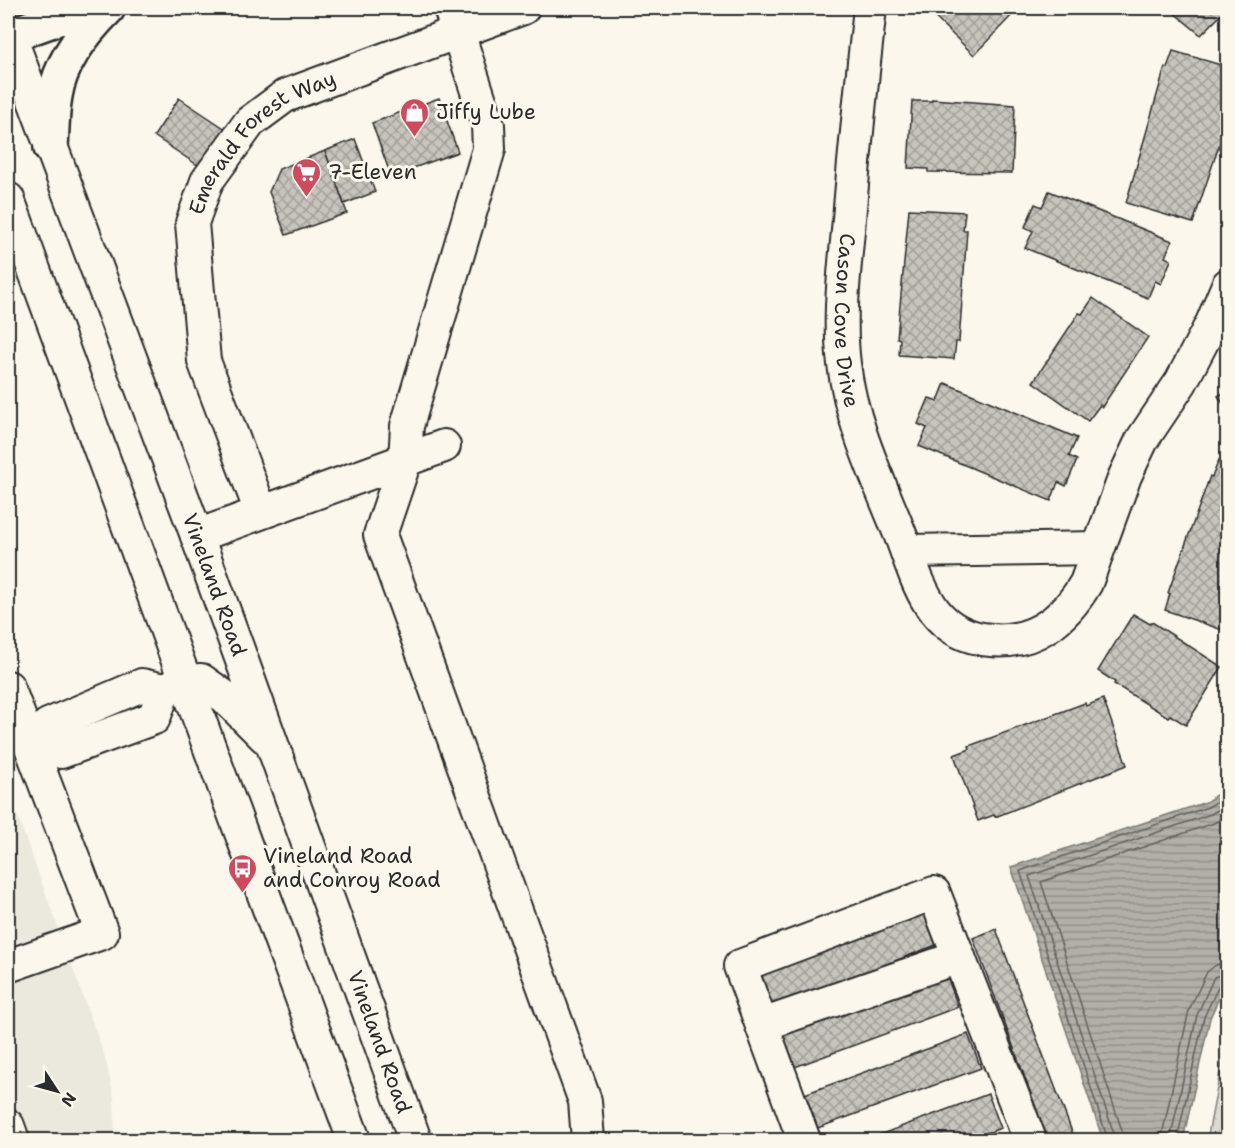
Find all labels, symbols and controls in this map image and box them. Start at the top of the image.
street label: Emerald Forest Way [182,64,340,218]
shop icon: Jiffy Lube [399,96,431,138]
place label: Jiffy Lube [436,98,536,126]
supermarket icon: 7-Eleven [291,156,323,198]
place label: 7-Eleven [328,158,417,186]
street label: Cason Cove Drive [828,232,866,411]
street label: Vineland Road [176,509,253,660]
place label: Vineland Road and Conroy Road [263,842,440,894]
bus stop icon: Vineland Road and Conroy Road [226,852,258,894]
street label: Vineland Road [341,967,418,1117]
north arrow [27,1061,87,1121]
text: N [57,1088,81,1111]

